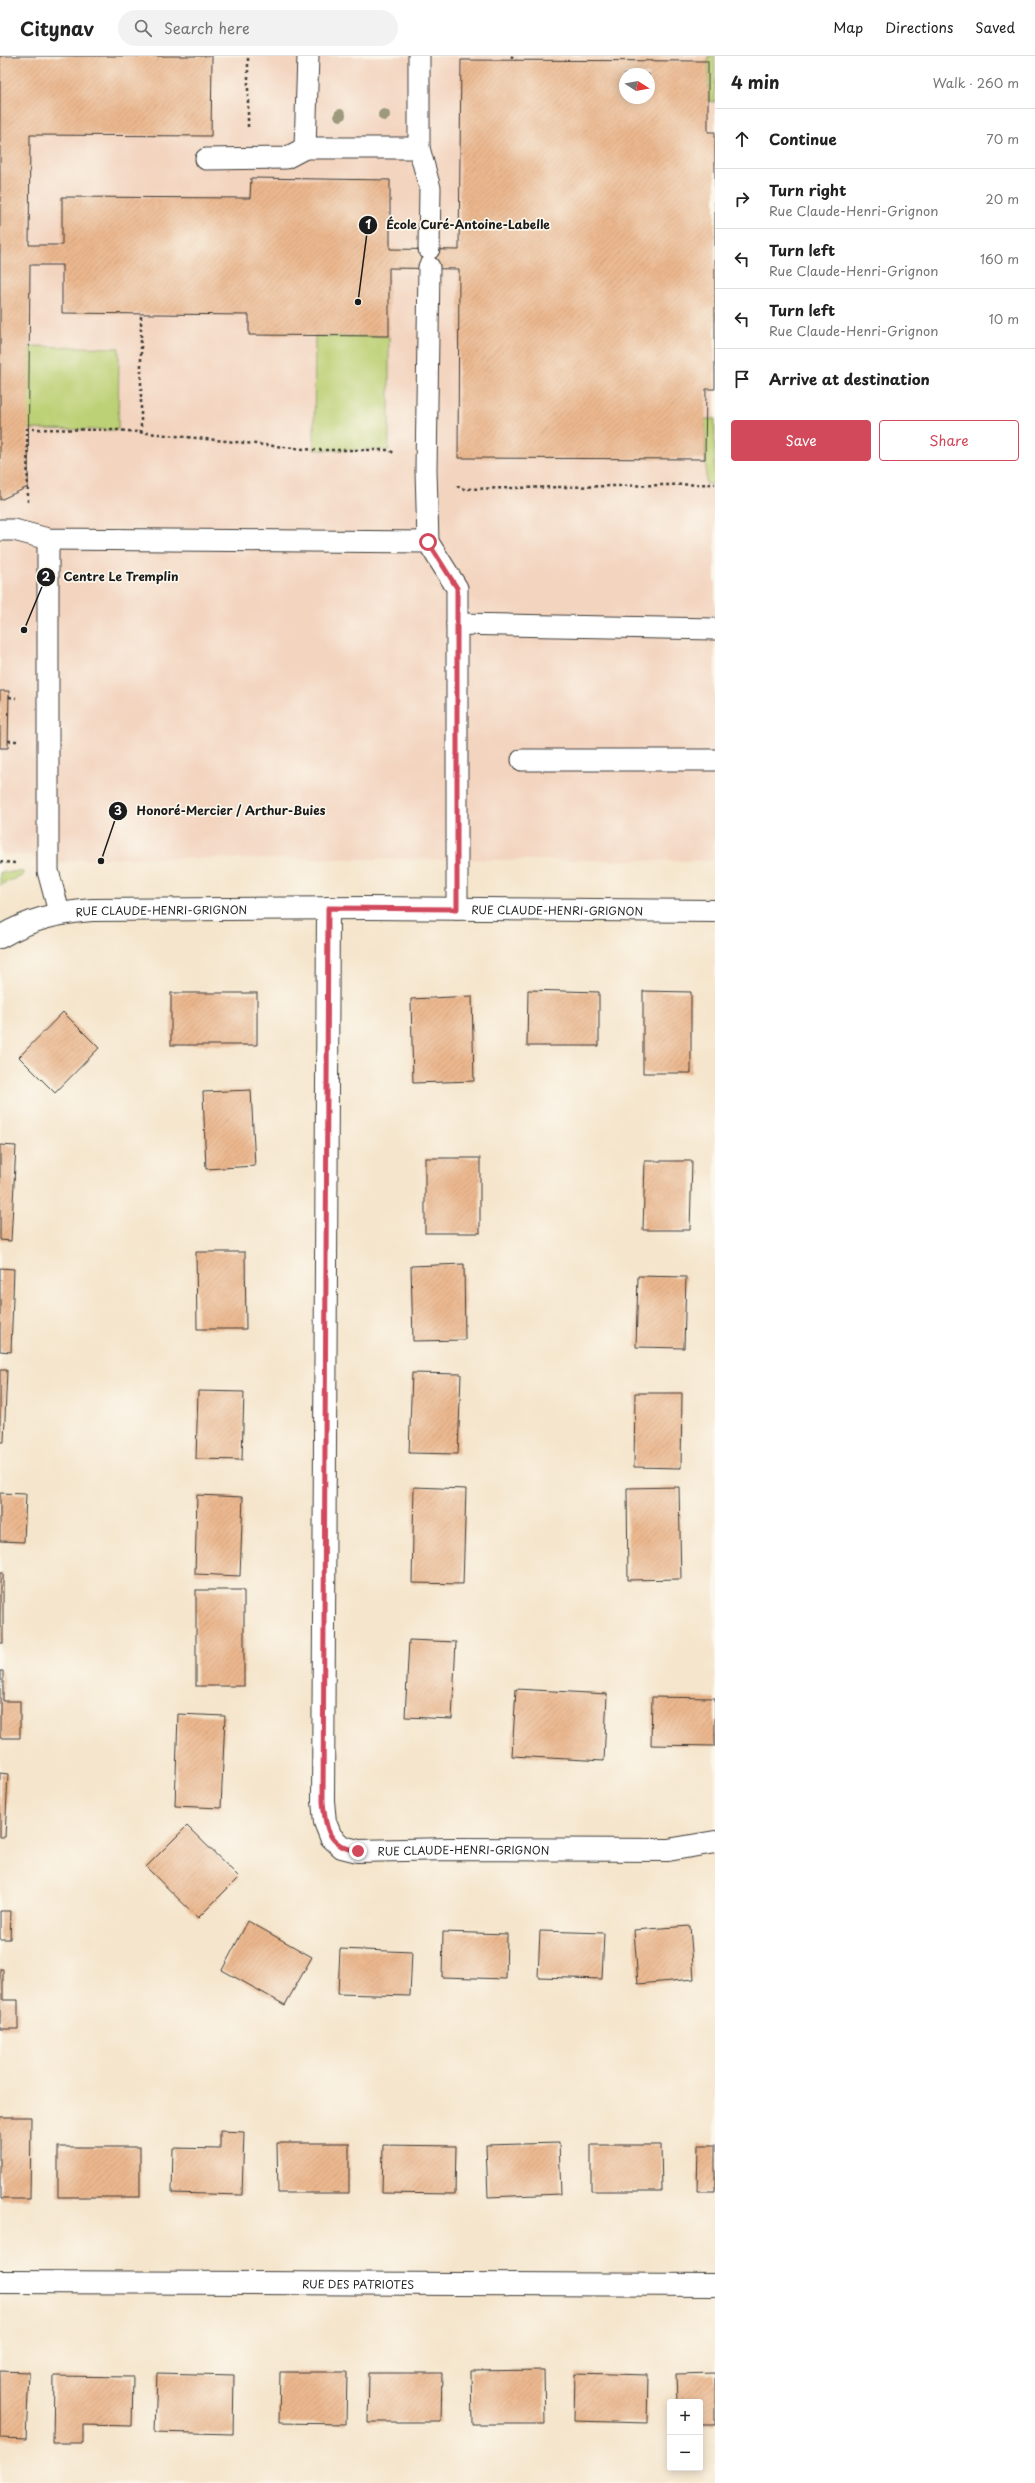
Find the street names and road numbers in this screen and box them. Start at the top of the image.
street label: RUE CLAUDE-HENRI-GRIGNON [74,900,247,920]
street label: RUE CLAUDE-HENRI-GRIGNON [471,900,643,919]
street label: RUE CLAUDE-HENRI-GRIGNON [377,1840,549,1859]
street label: RUE DES PATRIOTES [302,2275,414,2292]

